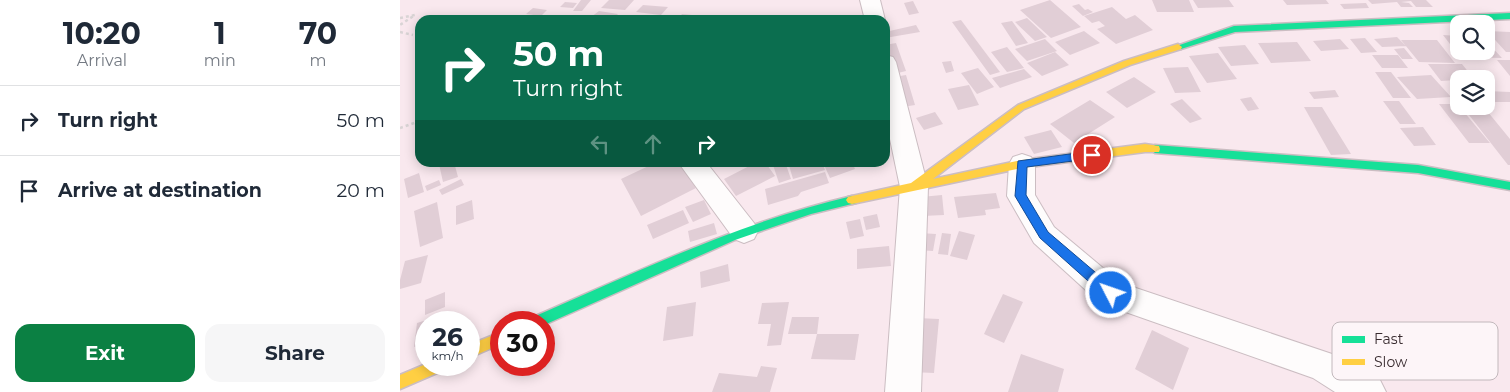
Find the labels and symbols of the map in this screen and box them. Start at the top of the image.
pin [1071,134,1113,176]
position arrow [1084,266,1136,318]
speed limit sign: 30 [490,311,555,376]
legend [1332,322,1498,380]
text: Fast [1374,330,1404,348]
text: Slow [1374,353,1408,371]

